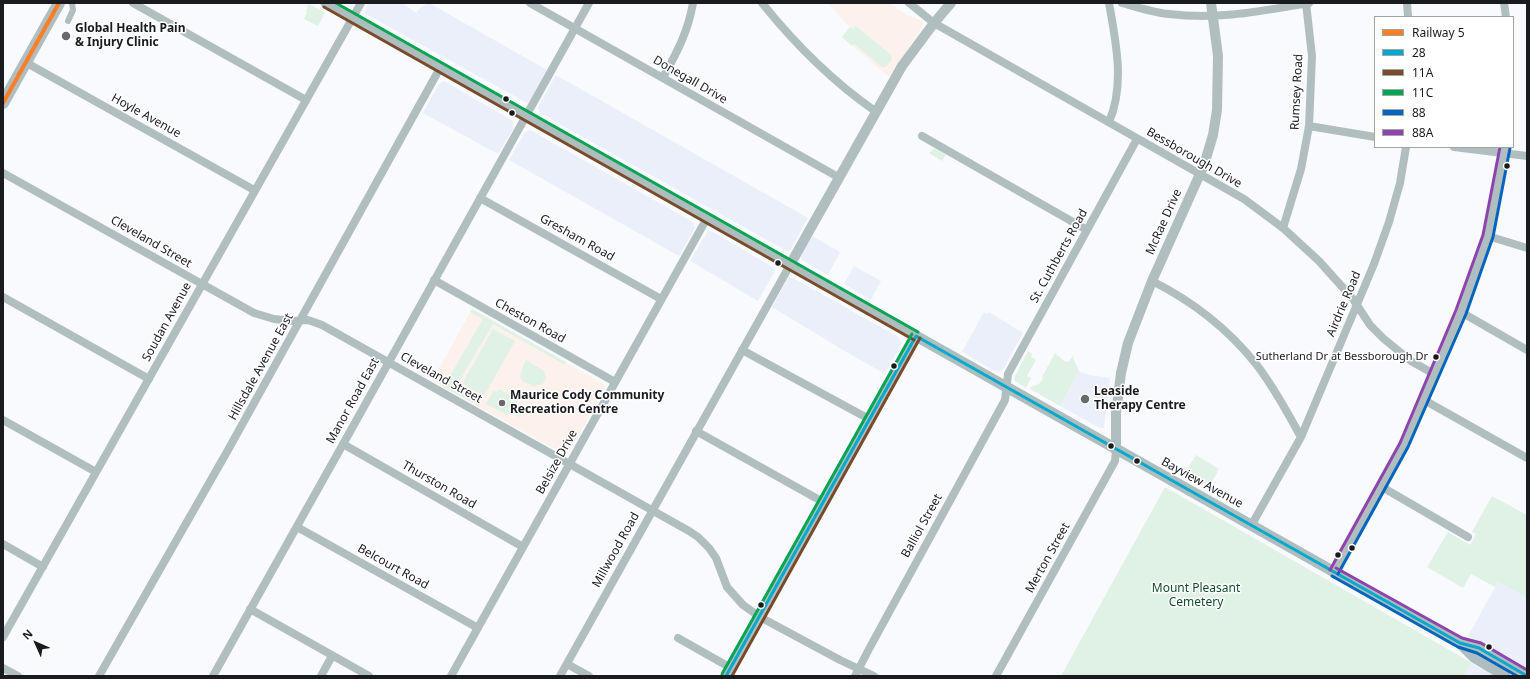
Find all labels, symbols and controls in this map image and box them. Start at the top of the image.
legend [1374,16,1514,148]
place label: Global Health Pain & Injury Clinic [75,22,185,50]
text: Railway 5 [1412,24,1465,41]
marker: Global Health Pain & Injury Clinic [60,30,72,42]
text: 28 [1412,44,1426,61]
street label: Donegall Drive [650,53,730,107]
street label: Rumsey Road [1288,53,1306,131]
text: 11A [1412,64,1433,81]
text: 11C [1412,84,1433,101]
street label: Hoyle Avenue [109,91,183,141]
unlabelled marker [501,94,511,104]
text: 88 [1412,104,1426,121]
unlabelled marker [507,108,517,118]
text: 88A [1412,124,1433,141]
street label: Bessborough Drive [1144,125,1244,191]
unlabelled marker [1502,161,1512,171]
street label: McRae Drive [1143,187,1185,257]
street label: St. Cuthberts Road [1027,207,1091,305]
street label: Gresham Road [537,212,617,264]
street label: Cleveland Street [108,213,194,271]
unlabelled marker [773,258,783,268]
street label: Airdrie Road [1324,269,1364,339]
street label: Soudan Avenue [139,280,195,364]
street label: Cheston Road [492,296,568,346]
street label: Hillsdale Avenue East [226,311,296,423]
street label: Cleveland Street [398,350,484,406]
place label: Sutherland Dr at Bessborough Dr [1256,350,1428,364]
marker: Sutherland Dr at Bessborough Dr [1431,352,1441,362]
street label: Manor Road East [323,356,383,446]
unlabelled marker [889,361,899,371]
place label: Leaside Therapy Centre [1094,385,1186,413]
place label: Maurice Cody Community Recreation Centre [510,389,664,417]
marker: Leaside Therapy Centre [1079,393,1091,405]
marker: Maurice Cody Community Recreation Centre [497,398,507,408]
street label: Belsize Drive [533,427,581,497]
unlabelled marker [1106,441,1116,451]
street label: Bayview Avenue [1159,455,1245,511]
unlabelled marker [1132,456,1142,466]
street label: Thurston Road [399,458,479,512]
street label: Balliol Street [899,492,945,560]
street label: Millwood Road [589,510,643,590]
street label: Merton Street [1023,520,1073,596]
street label: Belcourt Road [355,541,431,593]
unlabelled marker [1347,543,1357,553]
unlabelled marker [1333,550,1343,560]
park label: Mount Pleasant Cemetery [1152,582,1240,610]
unlabelled marker [756,600,766,610]
north arrow [16,623,56,663]
text: N [19,626,36,643]
unlabelled marker [1484,642,1494,652]

